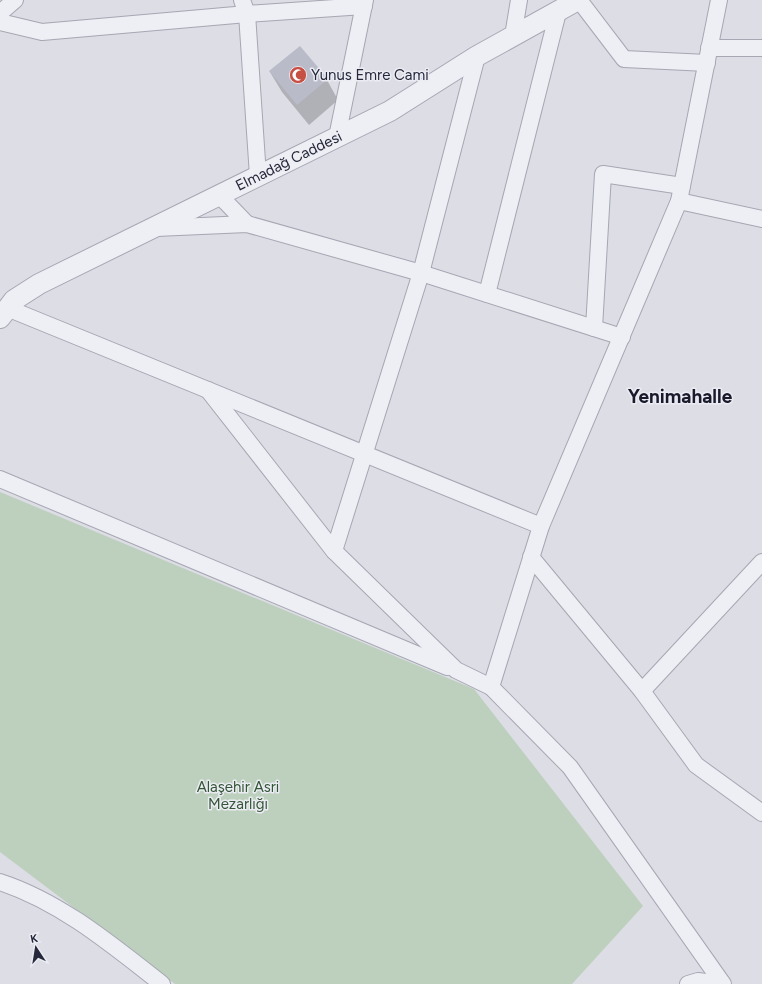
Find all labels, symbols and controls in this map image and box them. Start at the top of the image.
mosque icon: Yunus Emre Cami [288,65,308,85]
place label: Yunus Emre Cami [311,66,429,84]
street label: Elmadağ Caddesi [233,127,345,195]
district label: Yenimahalle [628,385,733,408]
park label: Alaşehir Asri Mezarlığı [197,778,279,813]
north arrow [16,928,56,968]
text: K [29,931,40,946]

